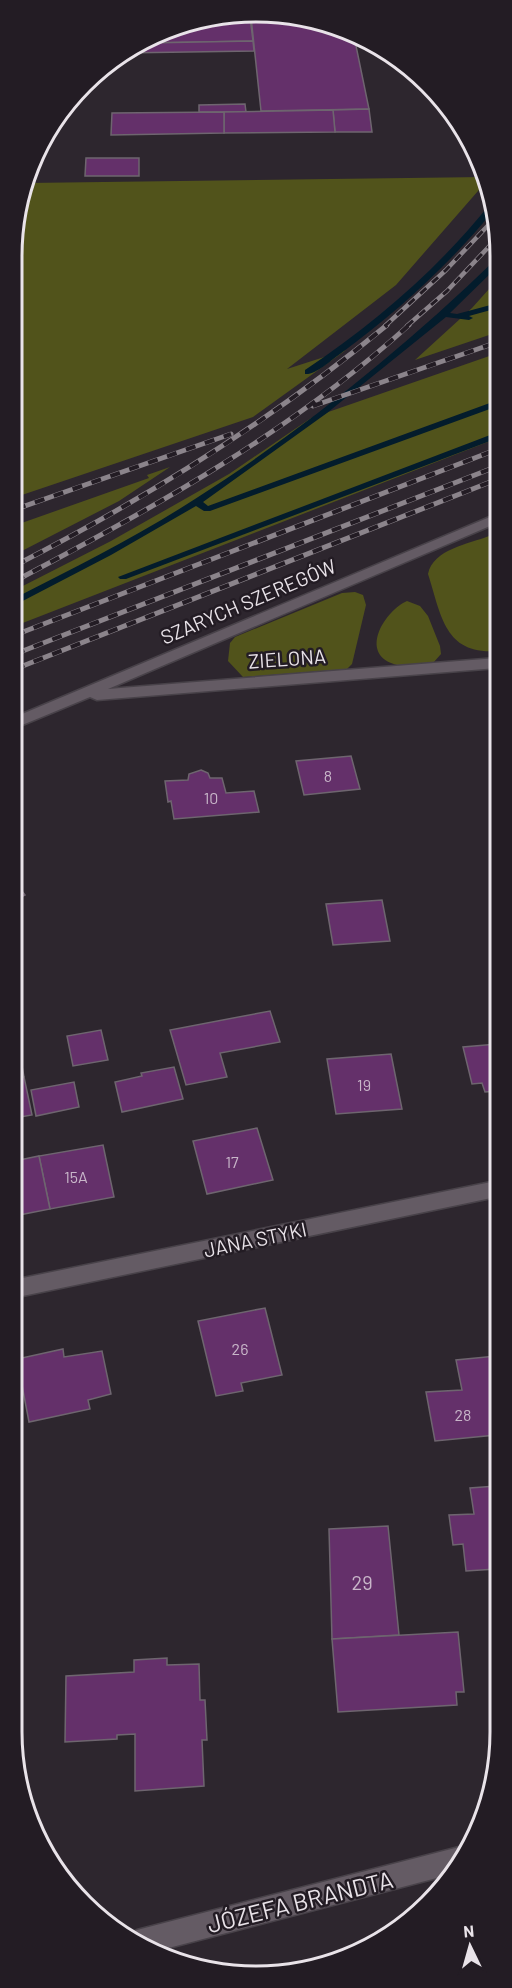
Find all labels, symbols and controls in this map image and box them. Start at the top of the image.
street label: SZARYCH SZEREGÓW [157,553,340,649]
street label: ZIELONA [247,643,327,673]
house number: 8 [324,766,332,785]
house number: 10 [204,788,218,807]
house number: 19 [357,1075,371,1094]
house number: 17 [225,1152,239,1171]
house number: 15A [64,1167,88,1186]
street label: JANA STYKI [201,1216,309,1262]
house number: 26 [232,1339,248,1358]
house number: 28 [455,1405,471,1424]
house number: 29 [351,1570,373,1594]
street label: JÓZEFA BRANDTA [204,1864,396,1938]
north arrow [440,1916,500,1976]
text: N [463,1921,475,1940]

